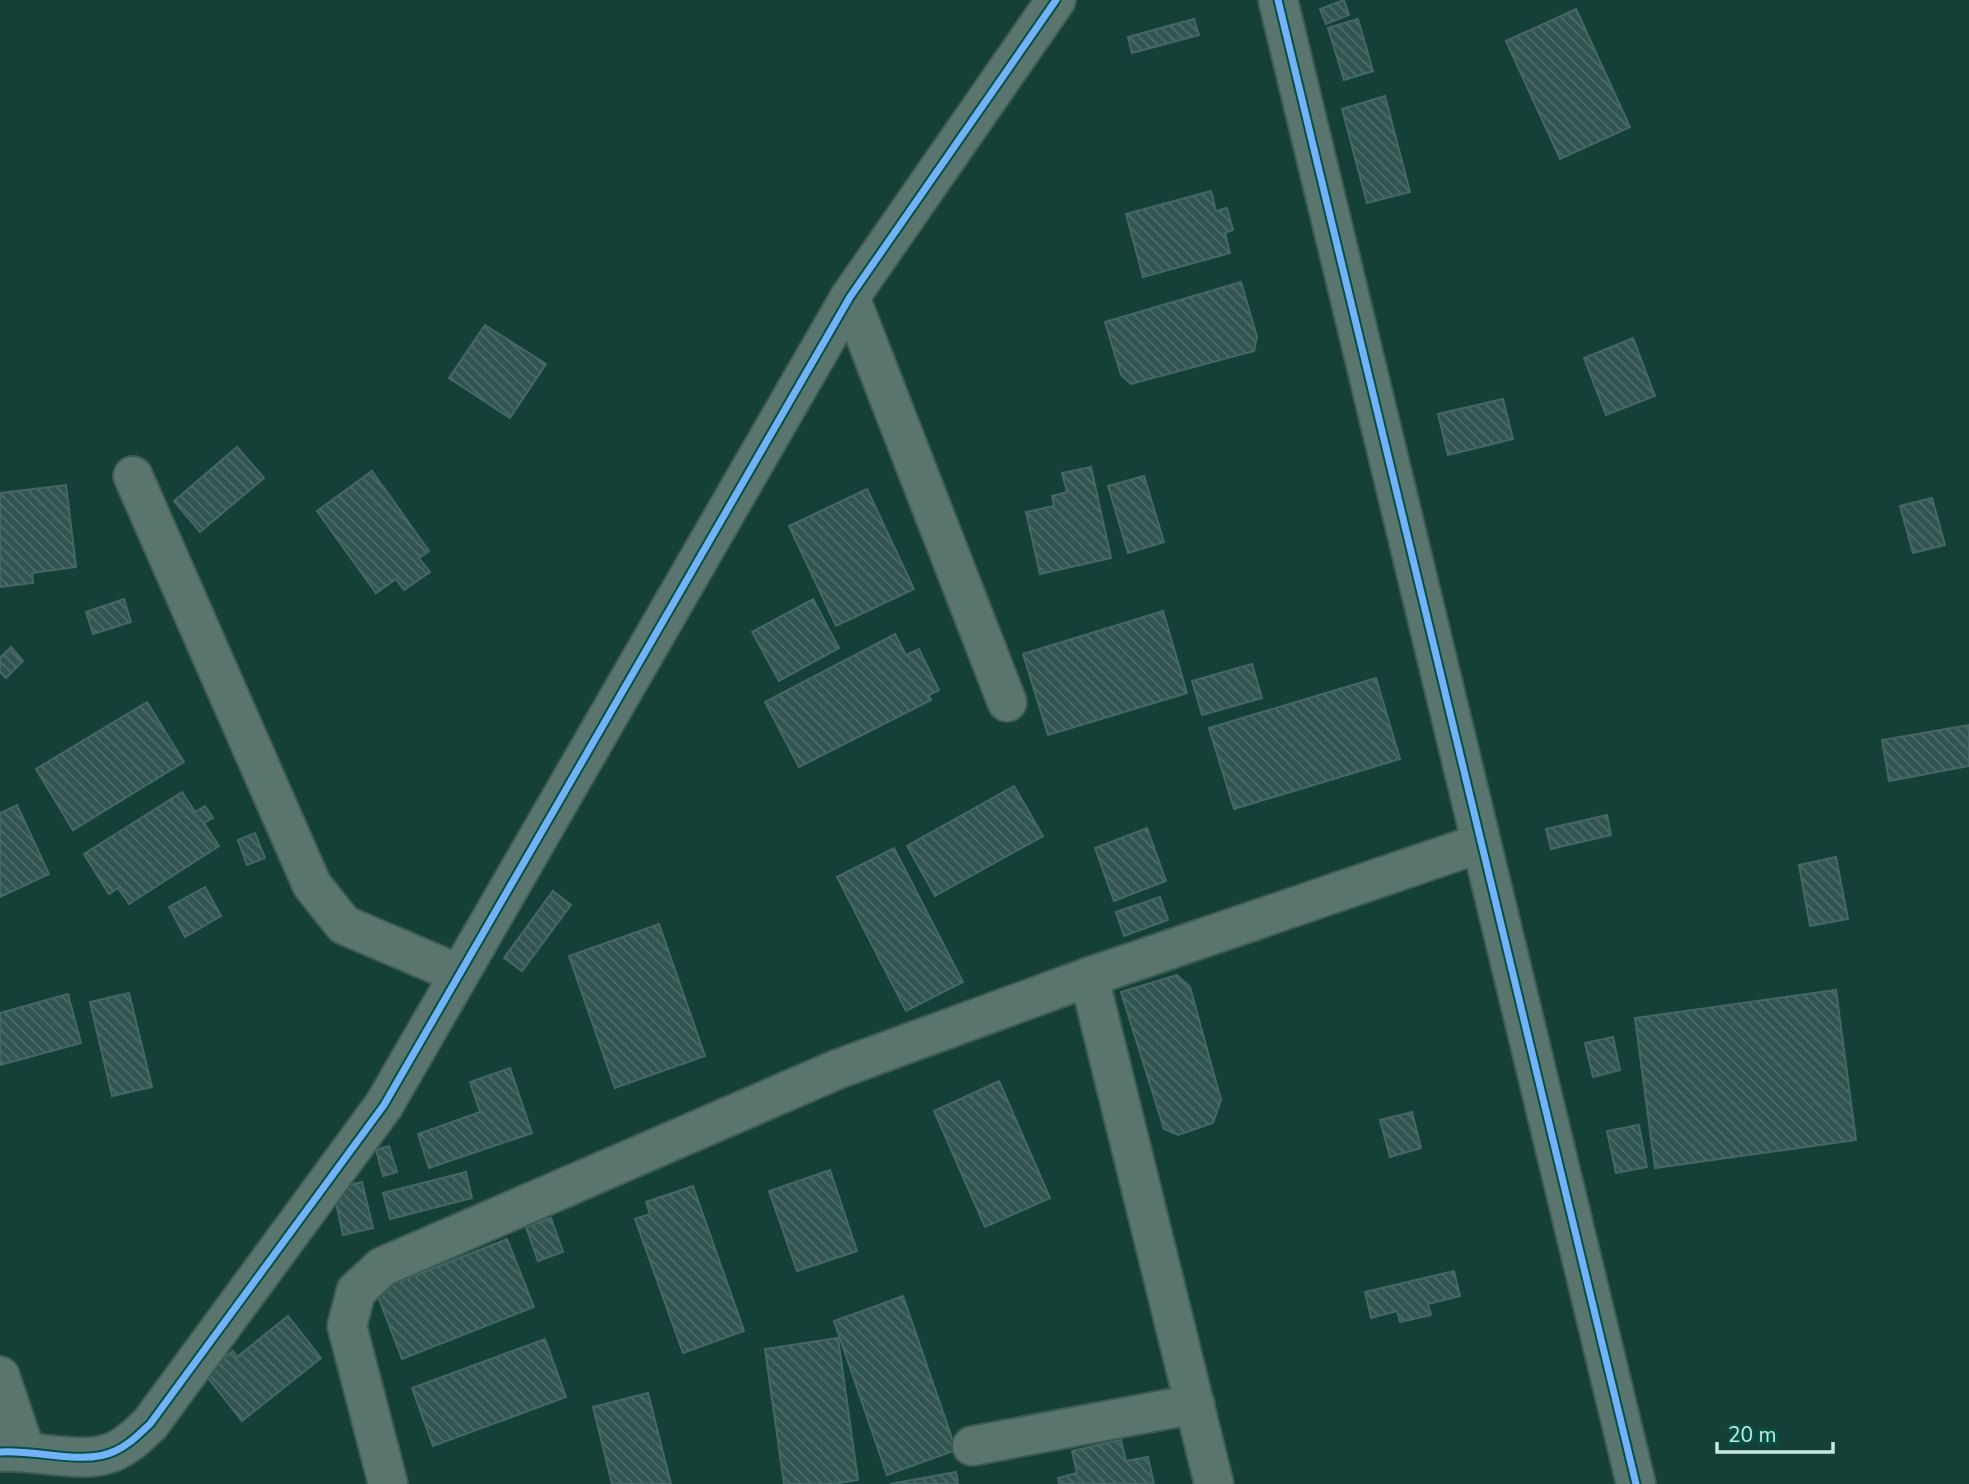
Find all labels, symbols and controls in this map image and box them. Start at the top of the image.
scale bar [1717,1410,1832,1454]
text: 20 m [1728,1421,1777,1449]

